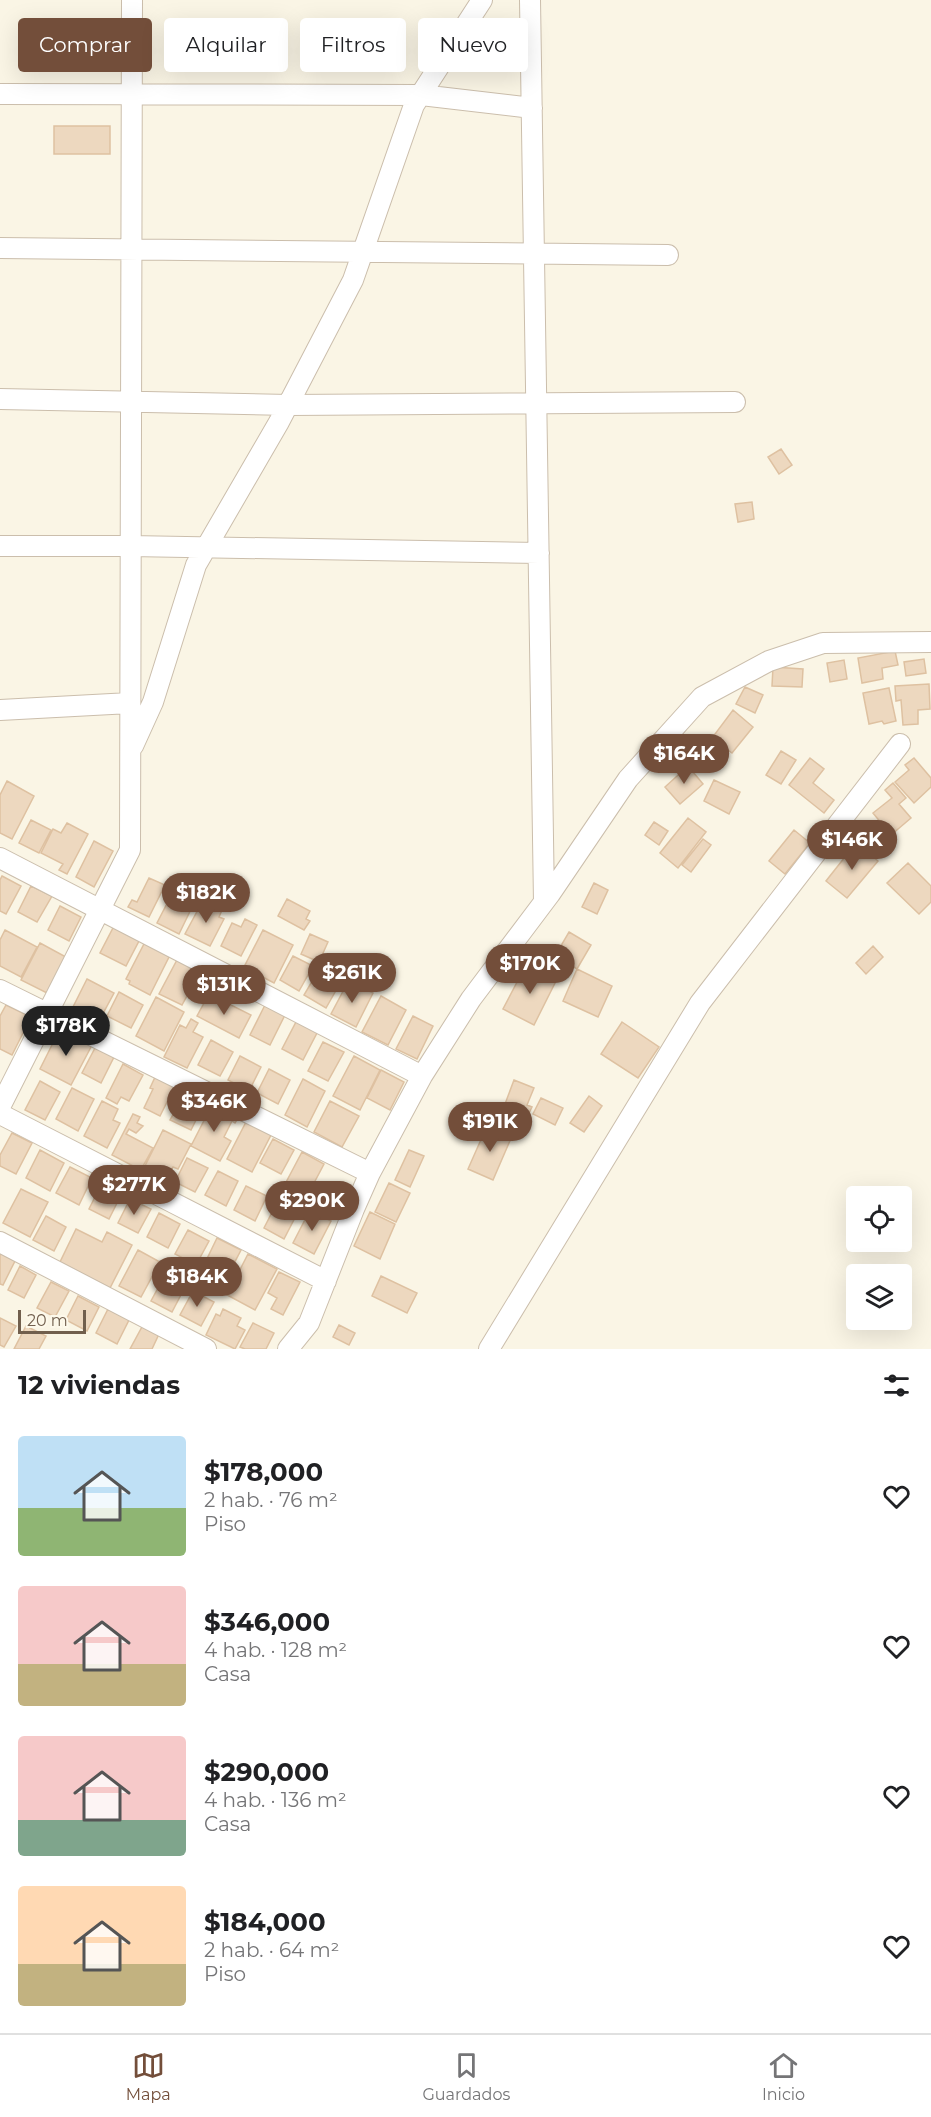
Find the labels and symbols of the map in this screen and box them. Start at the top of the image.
pin: $164K [642,734,726,785]
pin: $146K [810,820,894,871]
pin: $182K [164,873,248,924]
pin: $170K [488,944,572,995]
pin: $261K [310,953,394,1004]
pin: $131K [182,965,266,1016]
pin: $178K [24,1006,108,1057]
pin: $346K [172,1082,256,1133]
pin: $191K [448,1102,532,1153]
pin: $277K [92,1165,176,1216]
pin: $290K [270,1181,354,1232]
pin: $184K [155,1257,239,1308]
scale bar [18,1307,86,1334]

